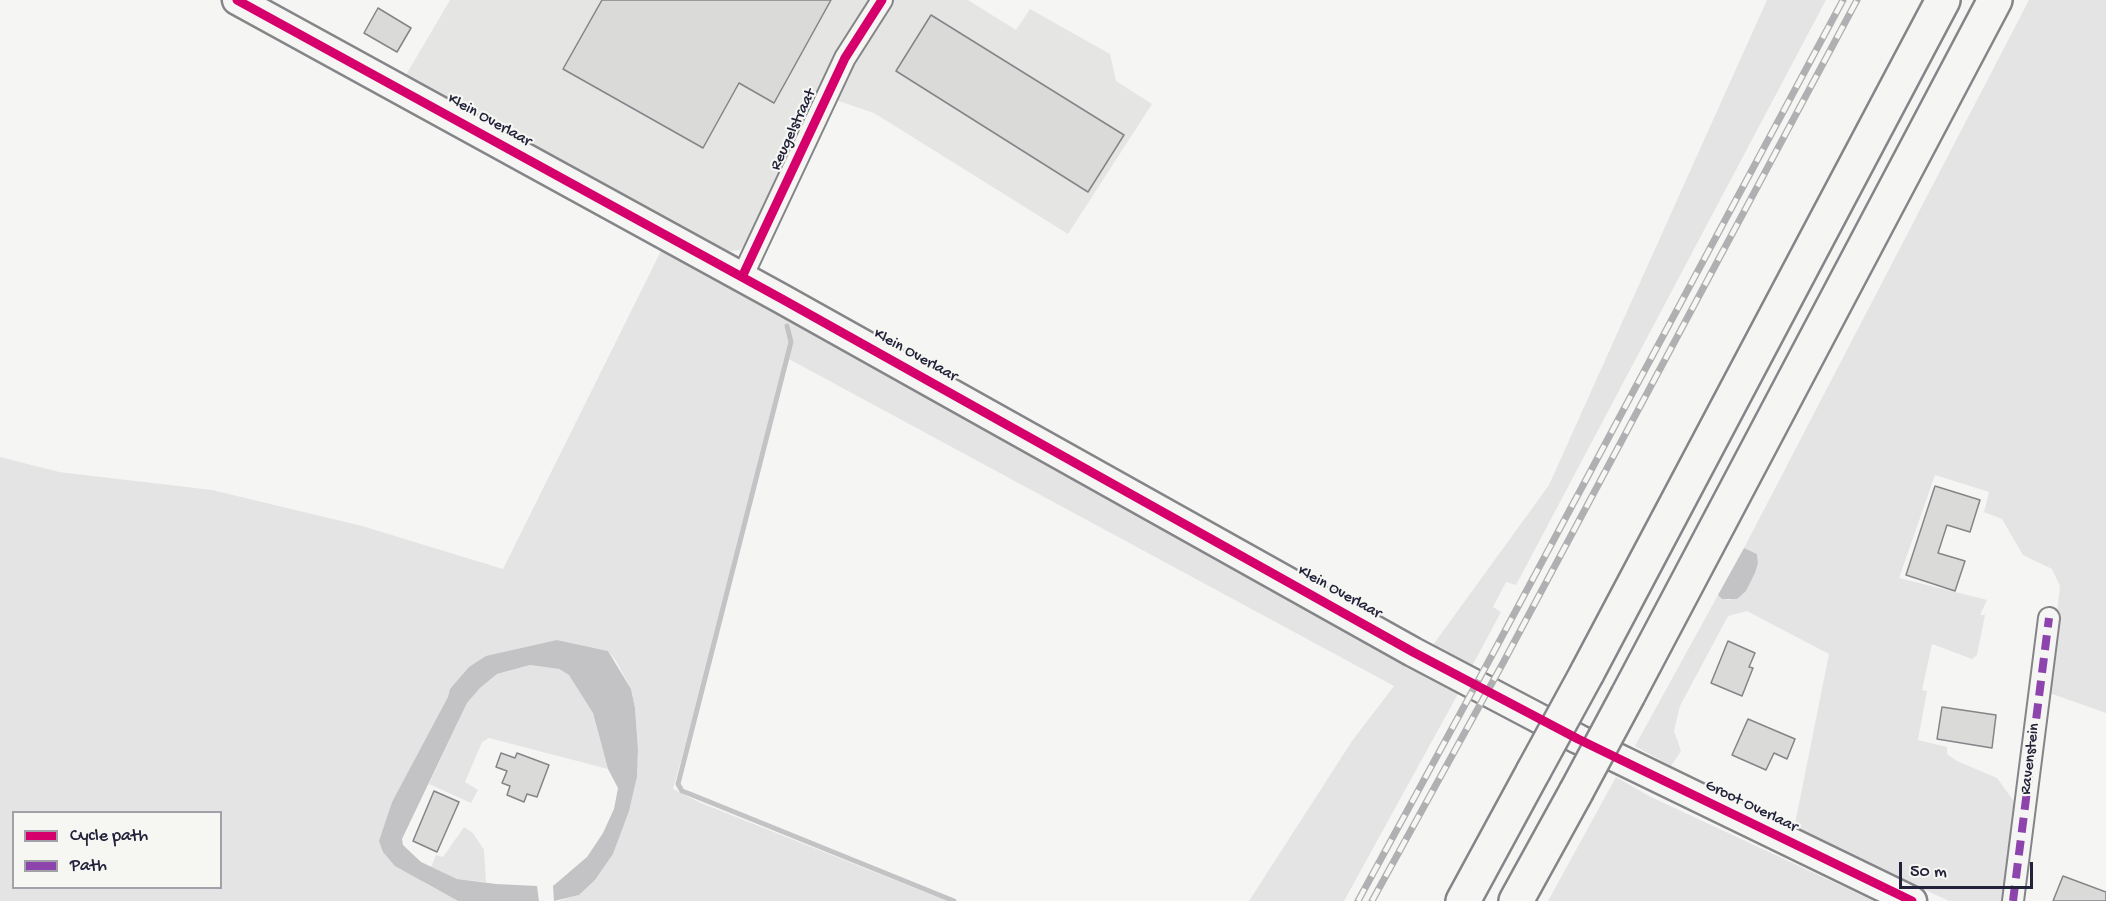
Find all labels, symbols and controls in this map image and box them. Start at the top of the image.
street label: Reugelstraat [767,86,821,174]
street label: Klein Overlaar [444,90,534,152]
street label: Klein Overlaar [870,325,960,387]
street label: Klein Overlaar [1294,562,1384,624]
street label: Ravenstein [2017,722,2045,796]
street label: Groot Overlaar [1702,776,1800,838]
legend [12,811,222,889]
text: Cycle path [70,826,148,847]
scale bar [1902,850,2036,888]
text: Path [70,856,107,877]
text: 50 m [1910,862,1947,883]

